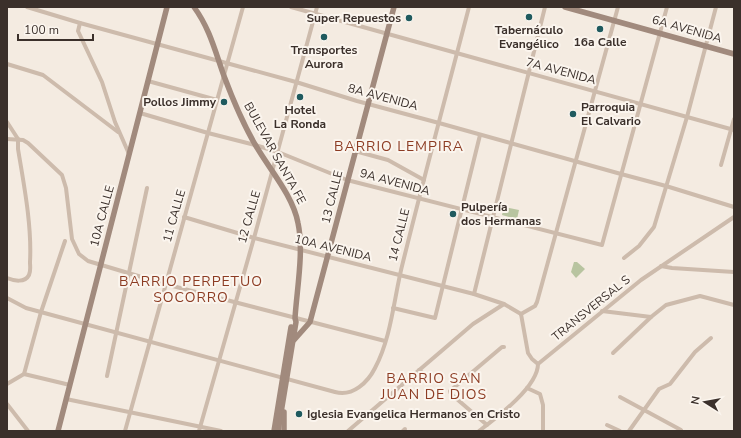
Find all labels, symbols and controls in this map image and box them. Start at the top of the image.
place label: Super Repuestos [306,10,401,26]
street label: 6A AVENIDA [650,11,724,47]
marker: Tabernáculo Evangélico [524,12,534,22]
marker: Super Repuestos [404,13,414,23]
scale bar [18,16,93,42]
text: 100 m [24,22,59,38]
place label: Tabernáculo Evangélico [495,22,563,52]
marker: 16a Calle [595,24,605,34]
marker: Transportes Aurora [319,32,329,42]
place label: 16a Calle [574,34,627,50]
place label: Transportes Aurora [291,42,357,72]
street label: 7A AVENIDA [524,54,598,88]
street label: 8A AVENIDA [346,80,420,114]
marker: Hotel La Ronda [295,92,305,102]
place label: Pollos Jimmy [143,94,217,110]
marker: Pollos Jimmy [219,97,229,107]
street label: BULEVAR SANTA FE [240,99,310,207]
place label: Parroquia El Calvario [581,99,641,129]
place label: Hotel La Ronda [274,102,326,132]
marker: Parroquia El Calvario [568,109,578,119]
district label: BARRIO LEMPIRA [334,137,464,156]
street label: 9A AVENIDA [358,165,432,199]
street label: 13 CALLE [318,169,346,225]
street label: 10A CALLE [86,184,118,248]
street label: 11 CALLE [159,188,189,244]
street label: 12 CALLE [234,189,264,245]
place label: Pulpería dos Hermanas [461,199,541,229]
street label: 14 CALLE [385,207,413,263]
marker: Pulpería dos Hermanas [448,209,458,219]
street label: 10A AVENIDA [293,231,374,265]
street label: TRANSVERSAL S [549,271,633,345]
district label: BARRIO PERPETUO SOCORRO [119,272,263,307]
district label: BARRIO SAN JUAN DE DIOS [380,369,487,404]
north arrow [685,382,725,422]
text: N [688,395,704,406]
place label: Iglesia Evangelica Hermanos en Cristo [307,406,520,422]
marker: Iglesia Evangelica Hermanos en Cristo [294,409,304,419]

